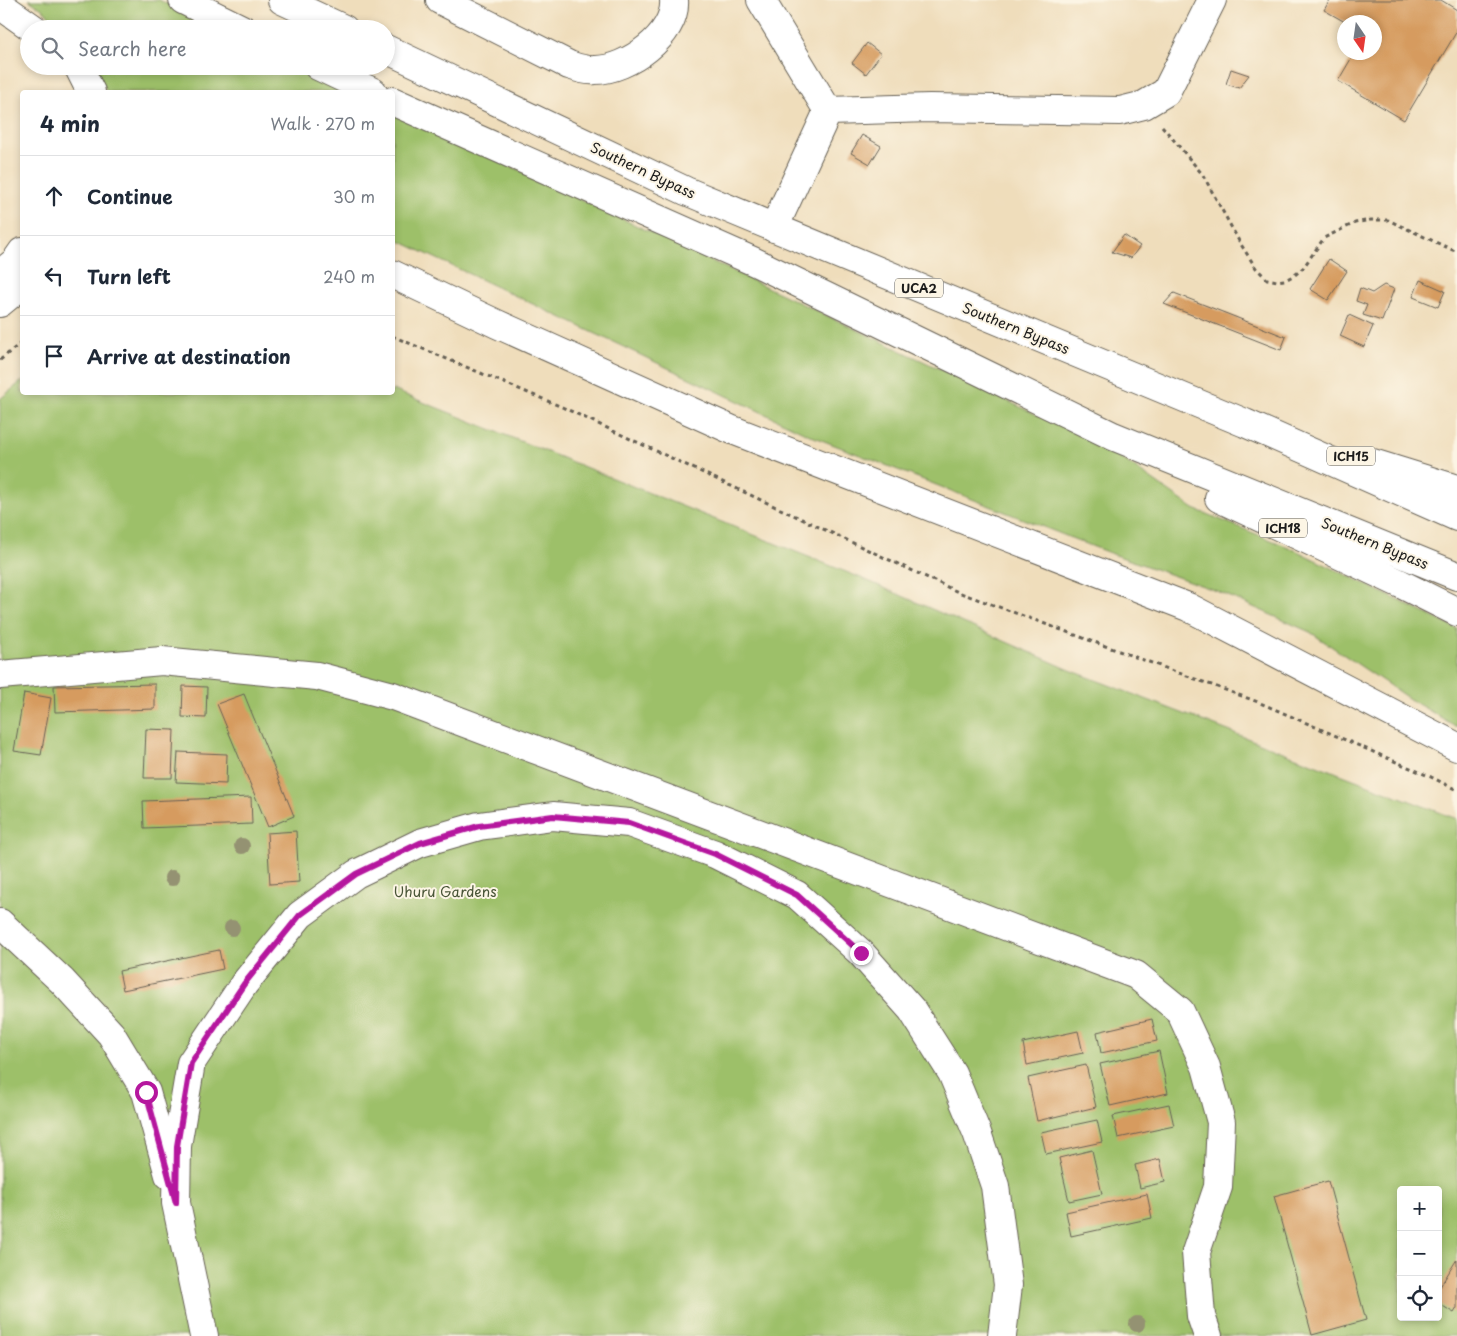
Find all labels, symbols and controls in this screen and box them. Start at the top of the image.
north arrow [1337,15,1382,60]
search box [20,20,395,75]
icon: search [38,34,66,62]
text: Search here [78,34,187,62]
text: 4 min [40,107,100,139]
text: Walk · 270 m [271,111,375,135]
street label: Southern Bypass [587,136,699,204]
icon: ahead [40,182,68,210]
text: Continue [87,182,173,210]
text: 30 m [333,184,375,208]
icon: left [40,262,68,290]
text: Turn left [87,262,171,290]
text: 240 m [323,264,375,288]
road number: UCA2 [895,278,943,298]
street label: Southern Bypass [959,297,1073,359]
icon: arrive [40,342,68,370]
text: Arrive at destination [87,342,291,370]
road number: ICH15 [1327,446,1375,466]
street label: Southern Bypass [1318,512,1432,574]
road number: ICH18 [1259,518,1307,538]
park label: Uhuru Gardens [393,881,497,902]
route end [850,942,873,965]
route start [135,1081,158,1104]
map controls [1397,1186,1442,1321]
button: + [1397,1186,1442,1231]
button: − [1397,1231,1442,1276]
button: locate [1397,1276,1442,1321]

